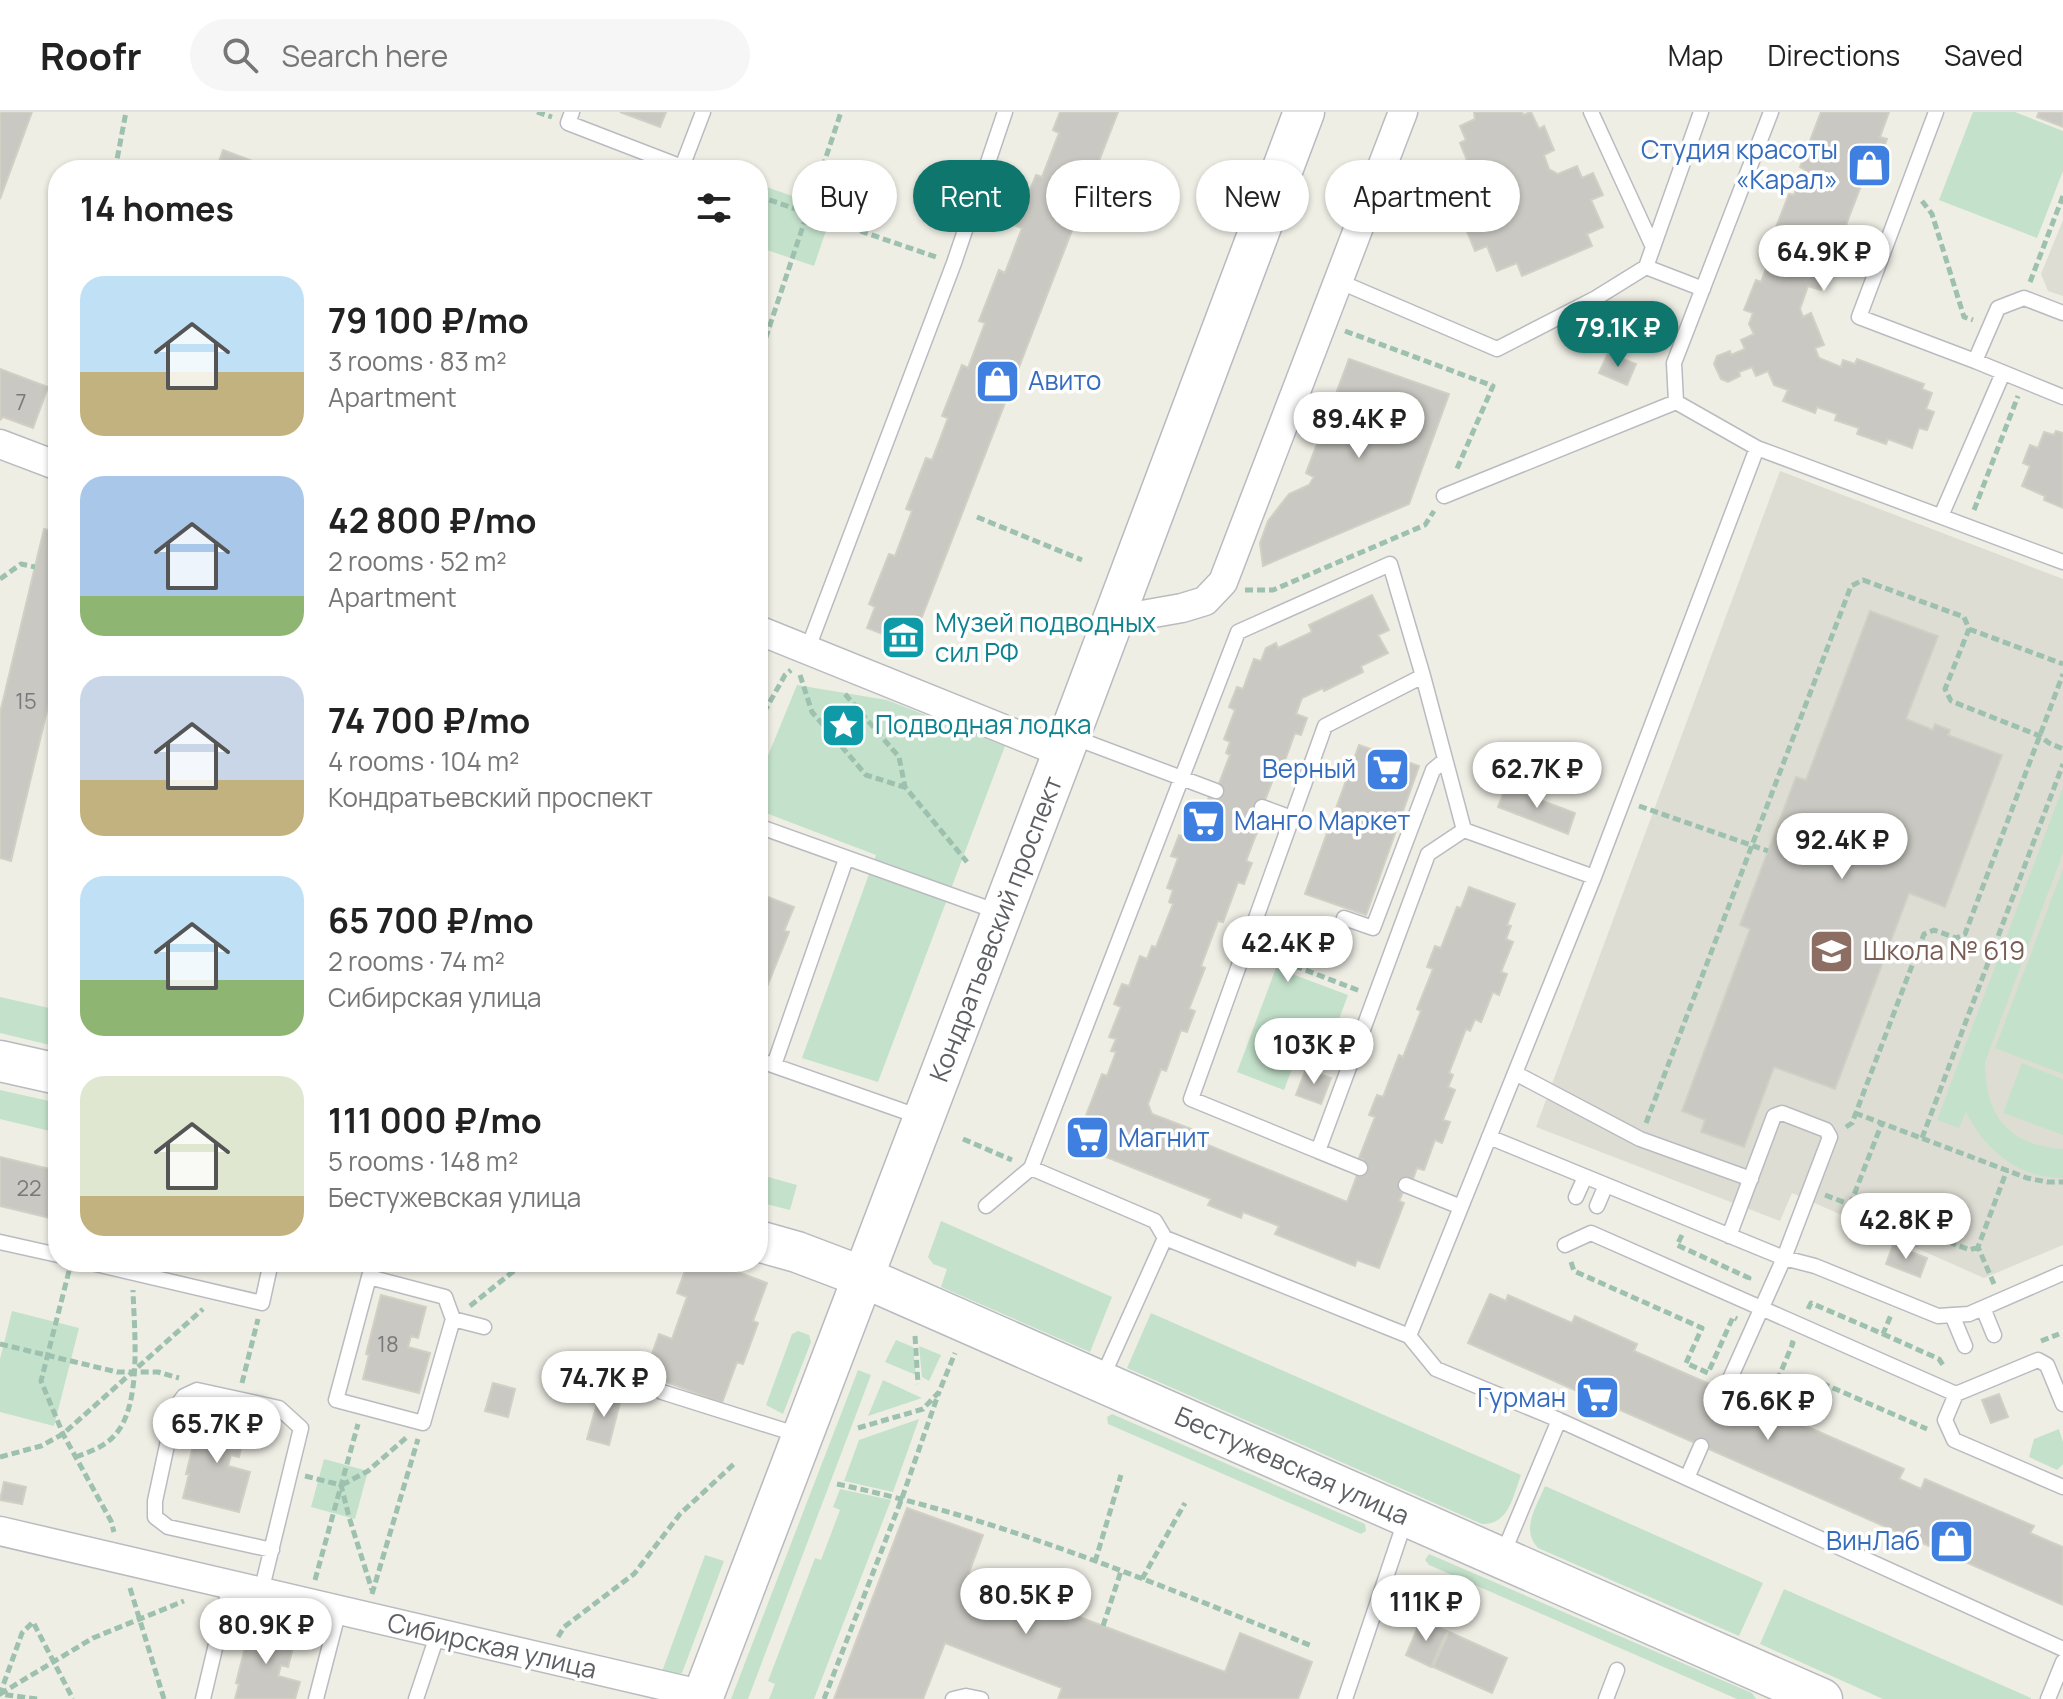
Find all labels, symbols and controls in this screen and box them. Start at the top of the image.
search box [190,19,750,91]
text: Roofr [40,29,142,81]
icon: search [218,33,262,77]
text: Search here [282,35,448,76]
text: Map [1668,36,1723,74]
text: Directions [1767,36,1900,74]
text: Saved [1944,36,2023,74]
place label: Студия красоты «Карал» [1641,131,1838,197]
shop icon: Студия красоты «Карал» [1845,141,1893,189]
chip: Buy [792,160,897,232]
chip: Rent [913,160,1030,232]
chip: Filters [1046,160,1180,232]
chip: New [1196,160,1309,232]
chip: Apartment [1325,160,1520,232]
text: 14 homes [80,185,234,231]
icon: filters [692,186,736,230]
pin: 64.9K ₽ [1750,225,1898,293]
text: 64.9K ₽ [1777,233,1871,269]
text: 79 100 ₽/mo [328,297,529,343]
pin: 79.1K ₽ [1544,301,1692,369]
icon: home [144,308,240,404]
text: 79.1K ₽ [1575,309,1661,345]
text: 3 rooms · 83 m² [328,343,507,379]
shop icon: Авито [973,357,1021,405]
place label: Авито [1028,362,1101,398]
text: Apartment [328,379,457,415]
house number: 7 [15,387,27,417]
pin: 89.4K ₽ [1285,392,1433,460]
text: 89.4K ₽ [1312,400,1406,436]
text: 42 800 ₽/mo [328,497,536,543]
icon: home [144,508,240,604]
text: 2 rooms · 52 m² [328,543,507,579]
text: Apartment [328,579,457,615]
place label: Музей подводных сил РФ [935,604,1156,670]
museum icon: Музей подводных сил РФ [880,614,928,662]
house number: 15 [15,686,37,716]
text: 74 700 ₽/mo [328,697,530,743]
place icon: Подводная лодка [820,701,868,749]
place label: Подводная лодка [875,706,1091,742]
icon: home [144,708,240,804]
pin: 62.7K ₽ [1463,742,1611,810]
text: 4 rooms · 104 m² [328,743,519,779]
supermarket icon: Верный [1363,745,1411,793]
place label: Верный [1262,750,1356,786]
text: 62.7K ₽ [1491,750,1583,786]
street label: Кондратьевский проспект [920,771,1070,1087]
text: Кондратьевский проспект [328,779,653,815]
supermarket icon: Манго Маркет [1179,797,1227,845]
place label: Манго Маркет [1234,802,1410,838]
pin: 92.4K ₽ [1768,813,1916,881]
text: 92.4K ₽ [1795,821,1889,857]
text: 65 700 ₽/mo [328,897,534,943]
icon: home [144,908,240,1004]
pin: 42.4K ₽ [1214,916,1362,984]
text: 42.4K ₽ [1241,924,1335,960]
school or university icon: Школа № 619 [1808,927,1856,975]
place label: Школа № 619 [1863,932,2025,968]
text: 2 rooms · 74 m² [328,943,505,979]
text: Сибирская улица [328,979,542,1015]
pin: 103K ₽ [1249,1018,1379,1086]
text: 103K ₽ [1273,1026,1355,1062]
text: 111 000 ₽/mo [328,1097,542,1143]
icon: home [144,1108,240,1204]
supermarket icon: Магнит [1063,1114,1111,1162]
place label: Магнит [1118,1119,1210,1155]
text: 5 rooms · 148 m² [328,1143,518,1179]
house number: 22 [16,1173,42,1203]
text: Бестужевская улица [328,1179,581,1215]
pin: 42.8K ₽ [1832,1193,1980,1261]
text: 42.8K ₽ [1859,1201,1953,1237]
house number: 18 [377,1329,399,1359]
pin: 74.7K ₽ [530,1351,678,1419]
text: 74.7K ₽ [559,1359,649,1395]
supermarket icon: Гурман [1573,1374,1621,1422]
pin: 76.6K ₽ [1694,1374,1842,1442]
place label: Гурман [1477,1379,1566,1415]
text: 76.6K ₽ [1721,1382,1815,1418]
pin: 65.7K ₽ [143,1397,291,1465]
street label: Бестужевская улица [1169,1397,1415,1533]
text: 65.7K ₽ [171,1405,263,1441]
shop icon: ВинЛаб [1927,1517,1975,1565]
place label: ВинЛаб [1826,1522,1920,1558]
pin: 80.5K ₽ [952,1568,1100,1636]
pin: 111K ₽ [1361,1575,1491,1643]
text: 80.5K ₽ [978,1576,1074,1612]
text: 111K ₽ [1389,1583,1463,1619]
pin: 80.9K ₽ [192,1598,340,1666]
street label: Сибирская улица [384,1603,600,1687]
text: 80.9K ₽ [218,1606,314,1642]

